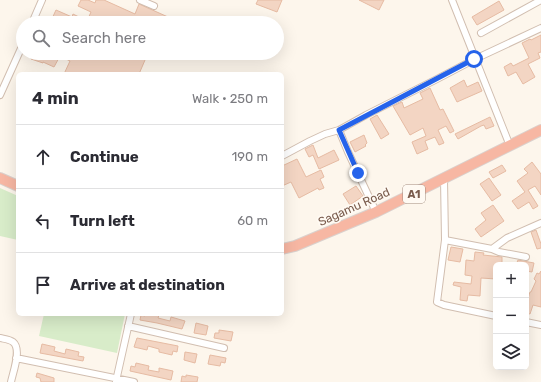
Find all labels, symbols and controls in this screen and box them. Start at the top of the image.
search box [16,16,284,60]
icon: search [30,27,52,49]
text: Search here [62,29,146,47]
route start [465,50,483,68]
text: 4 min [32,88,79,108]
text: Walk · 250 m [192,91,268,106]
icon: ahead [32,146,54,168]
text: Continue [70,148,139,166]
text: 190 m [232,149,268,164]
route end [349,164,367,182]
street label: Sagamu Road [316,185,392,229]
road number: A1 [403,185,425,203]
icon: left [32,210,54,232]
text: Turn left [70,212,135,230]
text: 60 m [237,213,268,228]
map controls [493,262,529,370]
button: + [493,262,529,298]
icon: arrive [32,274,54,296]
text: Arrive at destination [70,276,225,294]
button: − [493,298,529,334]
button: layers [493,334,529,370]

